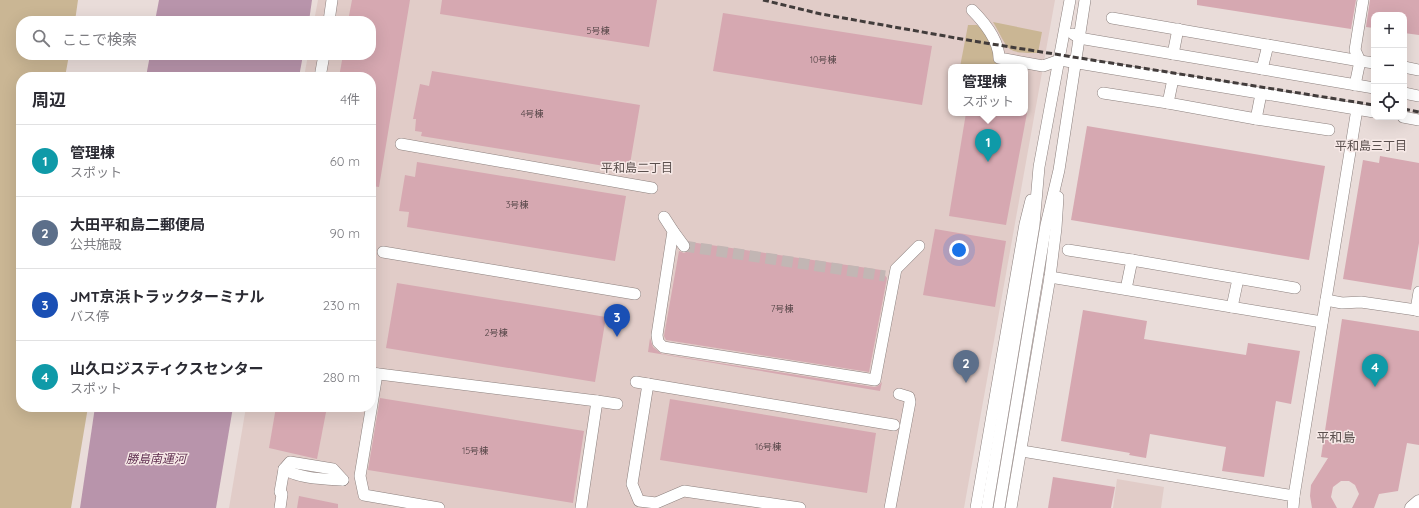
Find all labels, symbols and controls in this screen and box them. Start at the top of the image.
map controls [1371,12,1407,120]
button: + [1371,12,1407,48]
search box [16,16,376,60]
house number: 5号棟 [587,25,610,36]
icon: search [30,27,52,49]
text: ここで検索 [62,30,137,49]
button: − [1371,48,1407,84]
house number: 10号棟 [810,54,837,65]
popup [948,64,1028,116]
text: 管理棟 [962,72,1007,91]
button: locate [1371,84,1407,120]
text: 周辺 [32,89,66,110]
text: 4件 [340,91,360,107]
text: スポット [962,93,1014,109]
house number: 4号棟 [521,108,544,119]
pin: 1 [975,129,1001,162]
district label: 平和島三丁目 [1335,138,1407,153]
text: 管理棟 [70,143,115,162]
text: 1 [42,153,48,169]
text: 60 m [330,153,360,169]
district label: 平和島二丁目 [601,160,673,175]
text: スポット [70,164,122,180]
house number: 3号棟 [506,199,529,210]
text: 大田平和島二郵便局 [70,215,205,234]
text: 2 [41,225,49,241]
text: 90 m [330,225,360,241]
text: 公共施設 [70,236,122,252]
your location [949,240,969,260]
text: JMT京浜トラックターミナル [70,287,264,306]
text: 3 [42,297,48,313]
text: 230 m [323,297,360,313]
house number: 7号棟 [771,303,794,314]
pin: 3 [604,304,630,337]
text: バス停 [70,308,109,324]
house number: 2号棟 [485,327,508,338]
pin: 2 [953,350,979,383]
pin: 4 [1362,354,1388,387]
text: 山久ロジスティクスセンター [70,359,264,378]
text: 4 [41,369,49,385]
text: 280 m [323,369,360,385]
text: スポット [70,380,122,396]
district label: 平和島 [1316,429,1356,445]
house number: 16号棟 [755,441,782,452]
house number: 15号棟 [462,445,489,456]
water label: 勝島南運河 [126,451,188,466]

